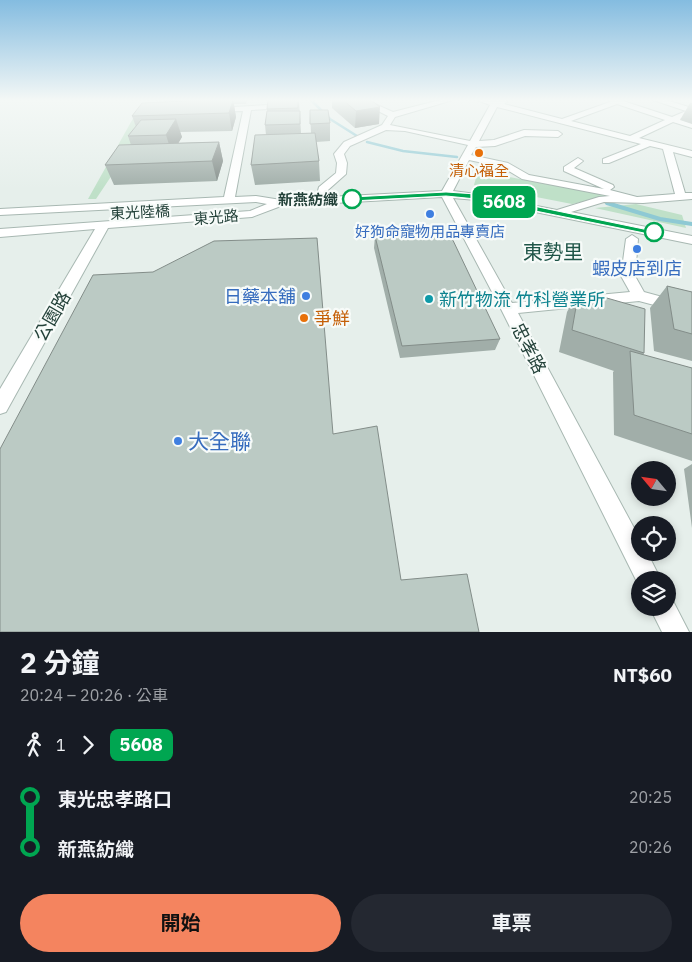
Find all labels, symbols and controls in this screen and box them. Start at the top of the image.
marker: 清心福全 [473,147,485,159]
place label: 清心福全 [449,161,509,180]
line badge: 5608 [469,186,539,218]
marker: 新燕紡織 [342,189,362,209]
place label: 新燕紡織 [278,190,338,209]
text: 5608 [482,190,526,213]
street label: 東光陸橋 [110,201,170,223]
street label: 東光路 [193,206,239,228]
marker: 好狗命寵物用品專賣店 [424,208,436,220]
place label: 好狗命寵物用品專賣店 [355,222,505,241]
unlabelled marker [644,222,664,242]
district label: 東勢里 [523,238,583,265]
marker: 蝦皮店到店 [631,243,643,255]
place label: 蝦皮店到店 [592,257,682,280]
place label: 日藥本舖 [224,285,296,308]
street label: 公園路 [29,287,75,345]
place label: 新竹物流 竹科營業所 [439,288,605,311]
marker: 日藥本舖 [300,290,312,302]
marker: 新竹物流 竹科營業所 [423,293,435,305]
place label: 爭鮮 [314,307,350,330]
marker: 爭鮮 [298,312,310,324]
street label: 忠孝路 [506,319,552,377]
place label: 大全聯 [188,427,251,455]
marker: 大全聯 [172,435,184,447]
north arrow [631,461,676,506]
map controls [631,461,676,616]
button: locate [631,516,676,561]
button: layers [631,571,676,616]
text: 2 分鐘 [20,644,99,681]
text: NT$60 [613,663,672,687]
text: 20:24 – 20:26 · 公車 [20,685,168,705]
icon: walk [20,731,48,759]
icon: forward [74,731,102,759]
text: 5608 [120,733,163,756]
text: 1 [56,735,66,755]
text: 東光忠孝路口 [58,787,172,811]
text: 20:25 [629,787,672,807]
text: 新燕紡織 [58,837,134,861]
text: 20:26 [629,837,672,857]
button: 開始 [20,894,341,952]
button: 車票 [351,894,672,952]

